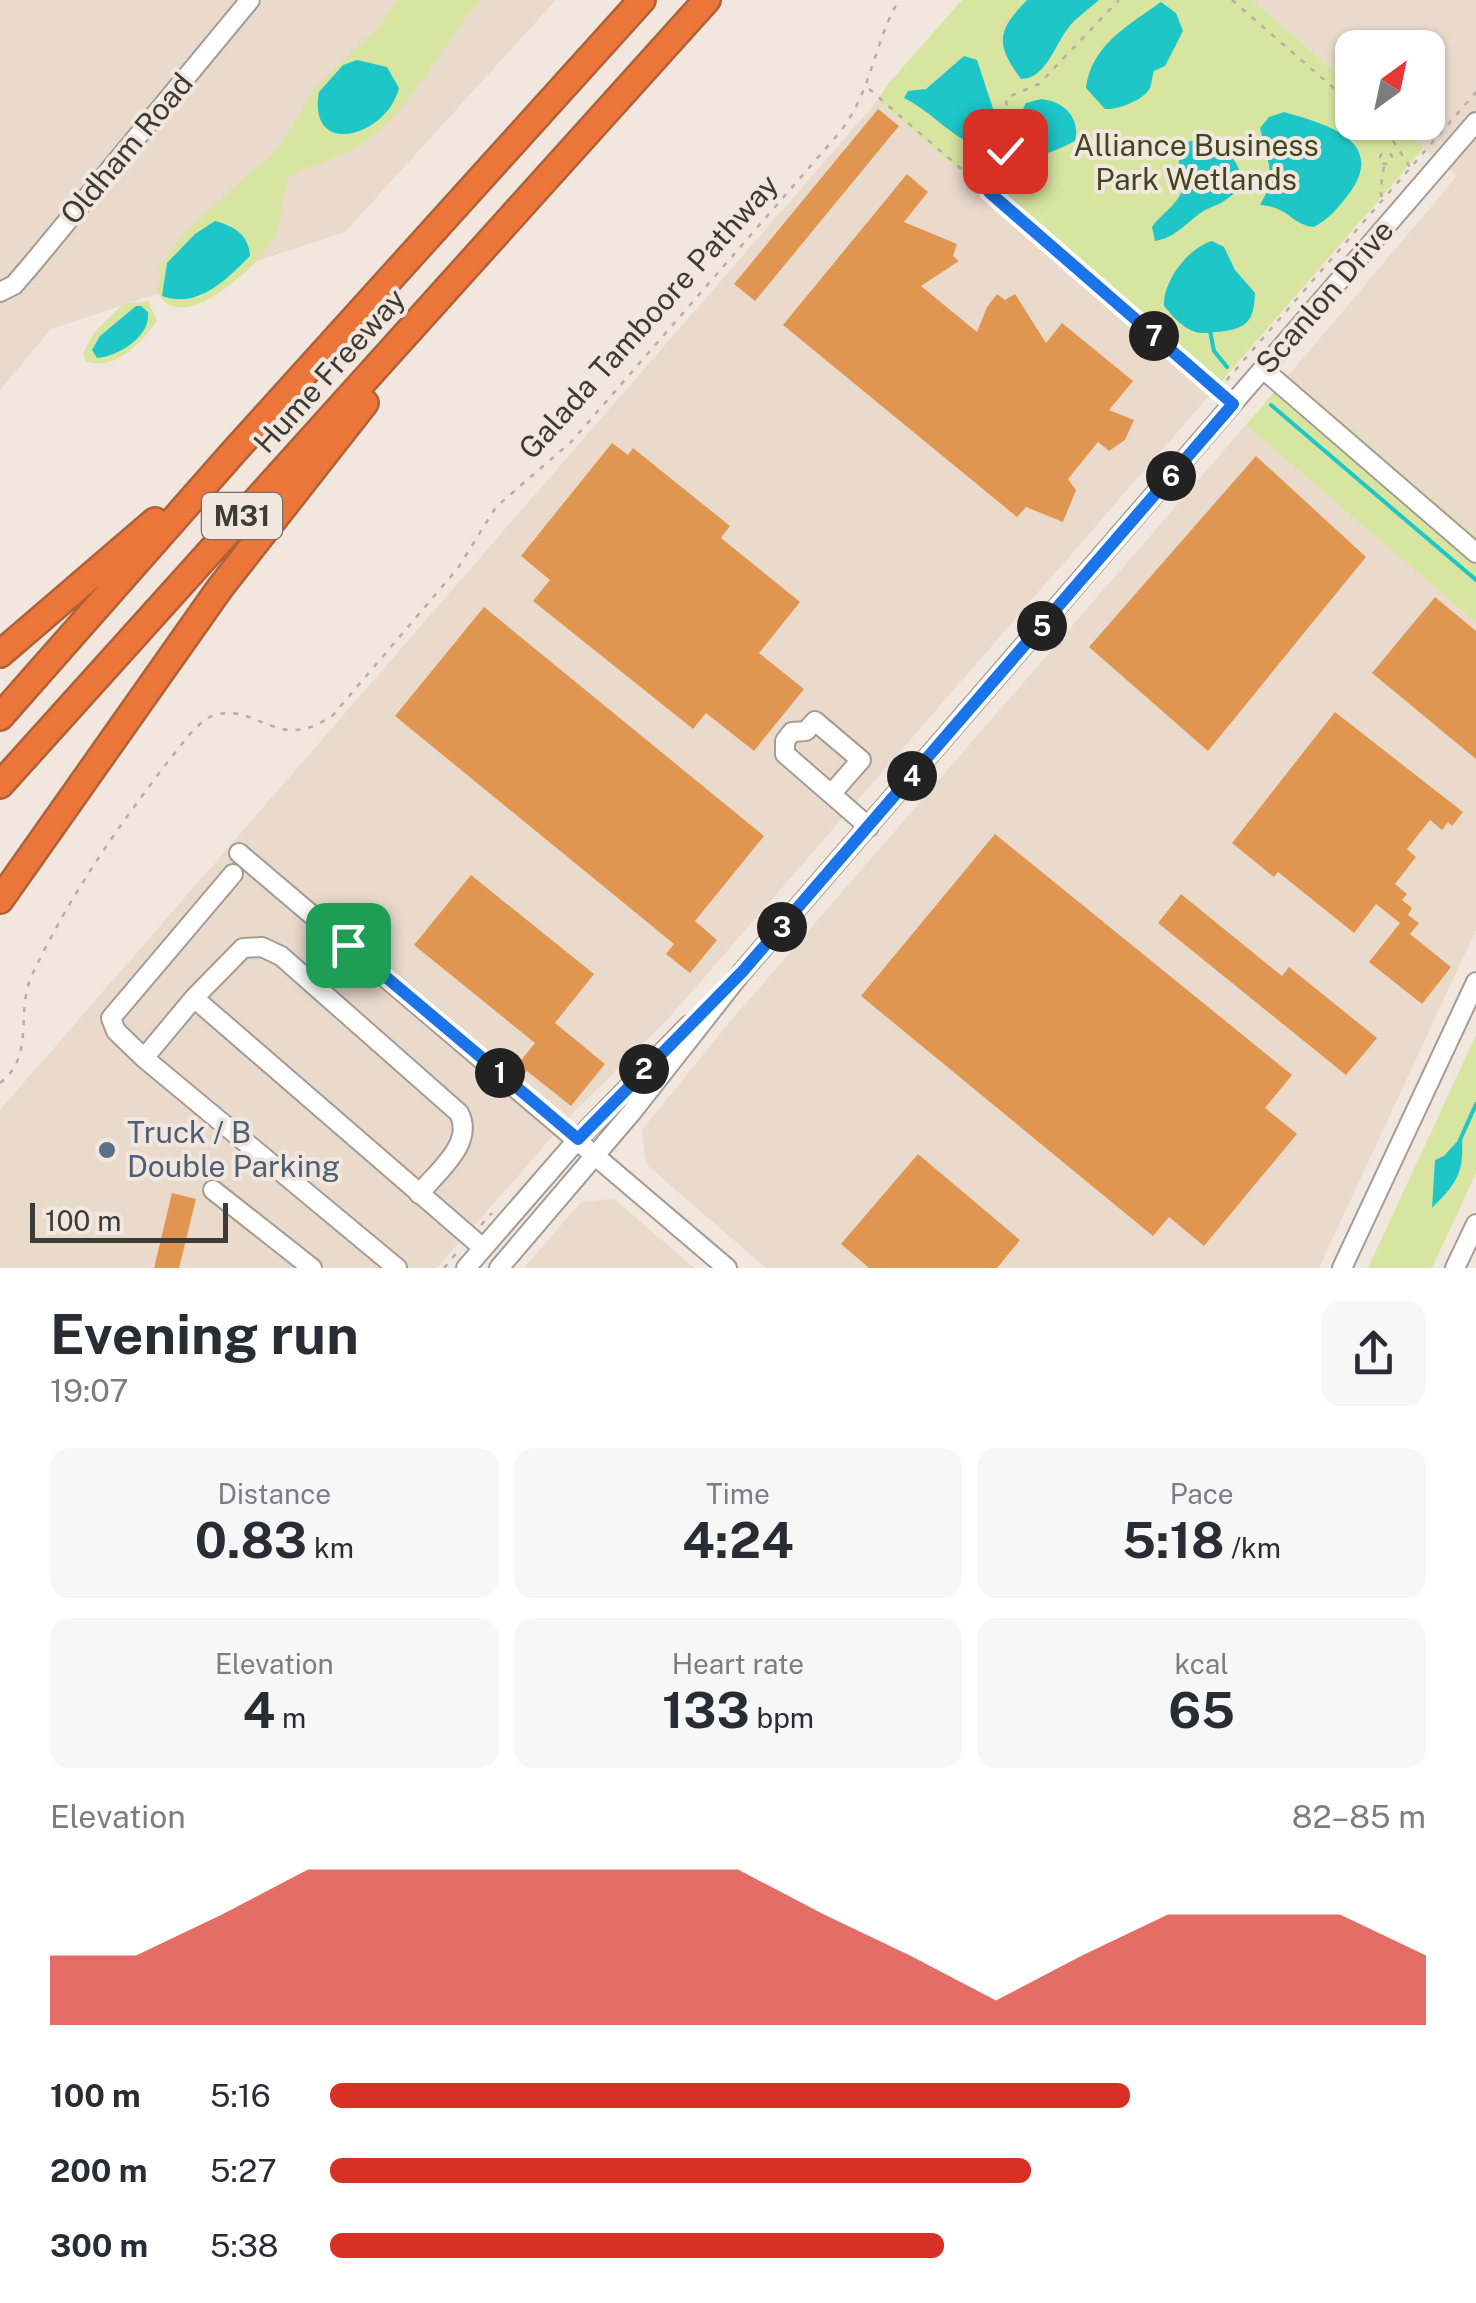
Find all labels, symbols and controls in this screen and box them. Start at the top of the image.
north arrow [1335,30,1445,140]
map controls [1335,30,1445,140]
street label: Oldham Road [53,65,200,231]
pin [963,109,1048,194]
icon: check [978,124,1033,179]
park label: Alliance Business Park Wetlands [1073,127,1319,197]
street label: Galada Tamboore Pathway [511,167,786,466]
street label: Scanlon Drive [1248,212,1401,381]
street label: Hume Freeway [246,281,413,460]
pin: 7 [1129,311,1179,361]
text: 7 [1145,319,1163,352]
pin: 6 [1146,451,1196,501]
text: 6 [1162,459,1180,492]
road number: M31 [202,493,282,539]
pin: 5 [1017,601,1067,651]
text: 5 [1033,609,1051,642]
pin: 4 [887,751,937,801]
text: 4 [903,759,921,792]
pin: 3 [757,902,807,952]
pin [306,903,391,988]
text: 3 [773,910,791,943]
icon: arrive [321,918,376,973]
pin: 2 [619,1044,669,1094]
pin: 1 [475,1048,525,1098]
text: 2 [635,1052,653,1085]
text: 1 [494,1056,506,1089]
place label: Truck / B Double Parking [127,1114,340,1184]
marker: Truck / B Double Parking [96,1139,118,1161]
scale bar [30,1198,228,1242]
text: 100 m [45,1204,122,1237]
button: share [1321,1301,1426,1406]
text: Evening run [50,1302,359,1366]
text: 19:07 [50,1372,128,1409]
text: Distance [218,1477,331,1510]
text: Time [706,1477,770,1510]
text: Pace [1170,1477,1234,1510]
text: 0.83 [195,1510,307,1569]
text: 4:24 [682,1510,794,1569]
text: 5:18 [1122,1510,1224,1569]
text: km [307,1531,354,1564]
text: /km [1224,1531,1281,1564]
text: Elevation [215,1647,334,1680]
text: Heart rate [672,1647,804,1680]
text: kcal [1175,1647,1229,1680]
text: 4 [242,1680,275,1739]
text: 133 [662,1680,750,1739]
text: 65 [1168,1680,1235,1739]
text: m [275,1701,306,1734]
text: bpm [750,1701,814,1734]
text: Elevation [50,1798,186,1835]
text: 82–85 m [1292,1798,1426,1835]
text: 100 m [50,2077,141,2114]
text: 5:16 [210,2077,271,2114]
text: 200 m [50,2152,147,2189]
text: 5:27 [210,2152,277,2189]
text: 300 m [50,2227,148,2264]
text: 5:38 [210,2227,278,2264]

